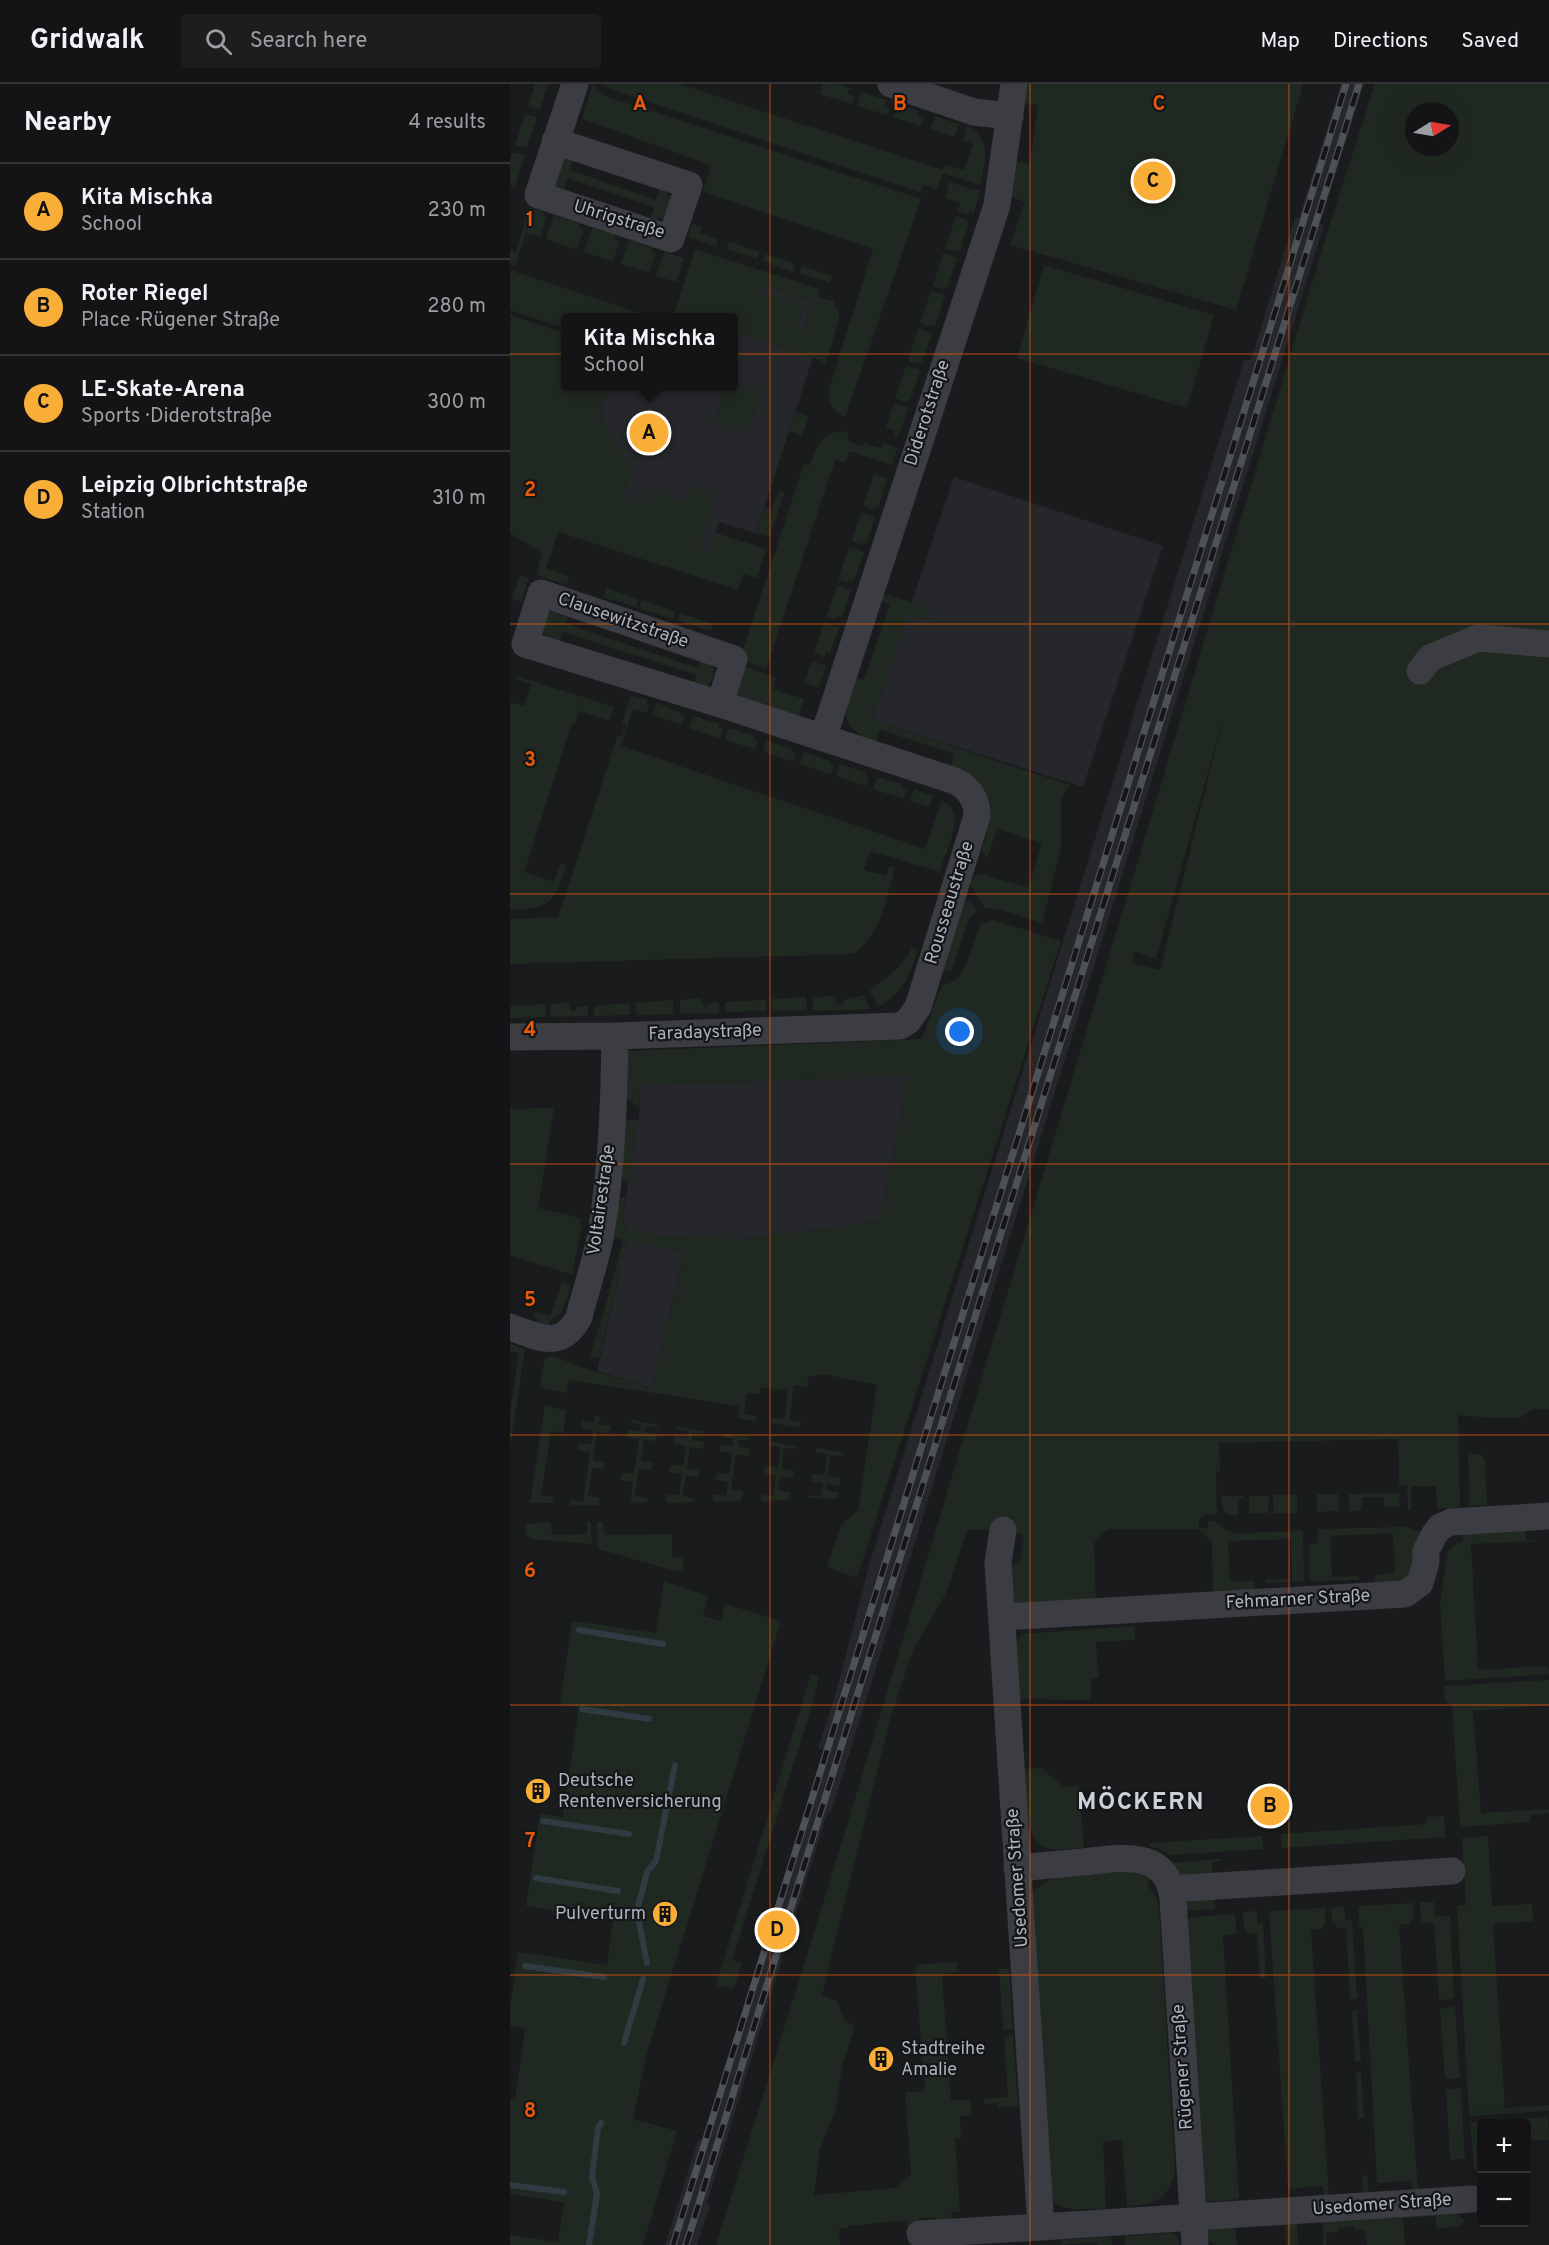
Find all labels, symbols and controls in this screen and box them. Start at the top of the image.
search box [181,14,601,68]
text: Gridwalk [30,23,145,59]
icon: search [202,25,235,58]
text: Search here [250,28,367,55]
text: Map [1260,28,1300,55]
text: Directions [1333,28,1428,55]
text: Saved [1461,28,1519,55]
text: A [633,92,647,118]
text: B [893,92,907,118]
text: C [1153,92,1165,118]
north arrow [1405,102,1459,156]
text: Nearby [24,107,112,140]
text: 4 results [409,110,486,136]
pin: C [1134,158,1172,204]
text: Kita Mischka [81,185,213,212]
street label: Uhrigstraße [570,195,668,245]
text: A [36,198,51,224]
text: 230 m [427,198,486,224]
text: 1 [526,208,534,234]
text: School [81,212,142,238]
text: Roter Riegel [81,281,208,308]
text: B [37,294,50,320]
text: 280 m [427,294,486,320]
text: Place · Rügener Straße [81,308,280,334]
popup [561,313,738,391]
text: Kita Mischka [584,326,715,353]
text: School [584,353,645,379]
street label: Diderotstraße [900,357,956,469]
text: LE-Skate-Arena [81,377,245,404]
text: C [37,390,50,416]
text: 300 m [427,390,486,416]
text: Sports · Diderotstraße [81,404,272,430]
pin: A [630,410,668,456]
text: Leipzig Olbrichtstraße [81,473,308,500]
text: 2 [524,478,536,504]
text: D [36,486,51,512]
text: 310 m [432,486,486,512]
text: Station [81,500,145,526]
street label: Clausewitzstraße [555,588,691,654]
text: 3 [524,748,536,774]
street label: Rousseaustraße [920,839,980,967]
your location [945,1017,974,1046]
text: 4 [524,1018,536,1044]
street label: Faradaystraße [648,1020,762,1046]
street label: Voltairestraße [583,1143,621,1257]
text: 5 [524,1288,536,1314]
text: 6 [524,1559,536,1585]
street label: Fehmarner Straße [1225,1585,1371,1615]
place label: Deutsche Rentenversicherung [558,1770,722,1814]
building icon: Deutsche Rentenversicherung [523,1776,553,1806]
pin: B [1250,1784,1290,1828]
district label: MÖCKERN [1077,1786,1205,1818]
street label: Usedomer Straße [1002,1808,1034,1948]
text: 7 [525,1829,535,1855]
building icon: Pulverturm [650,1899,680,1929]
place label: Pulverturm [555,1903,646,1926]
pin: D [758,1908,796,1952]
street label: Rügener Straße [1167,2003,1199,2131]
place label: Stadtreihe Amalie [901,2038,985,2082]
building icon: Stadtreihe Amalie [866,2044,896,2074]
text: 8 [524,2099,536,2125]
map controls [1477,2119,1531,2227]
button: + [1477,2119,1531,2173]
button: − [1477,2173,1531,2227]
street label: Usedomer Straße [1312,2189,1452,2221]

